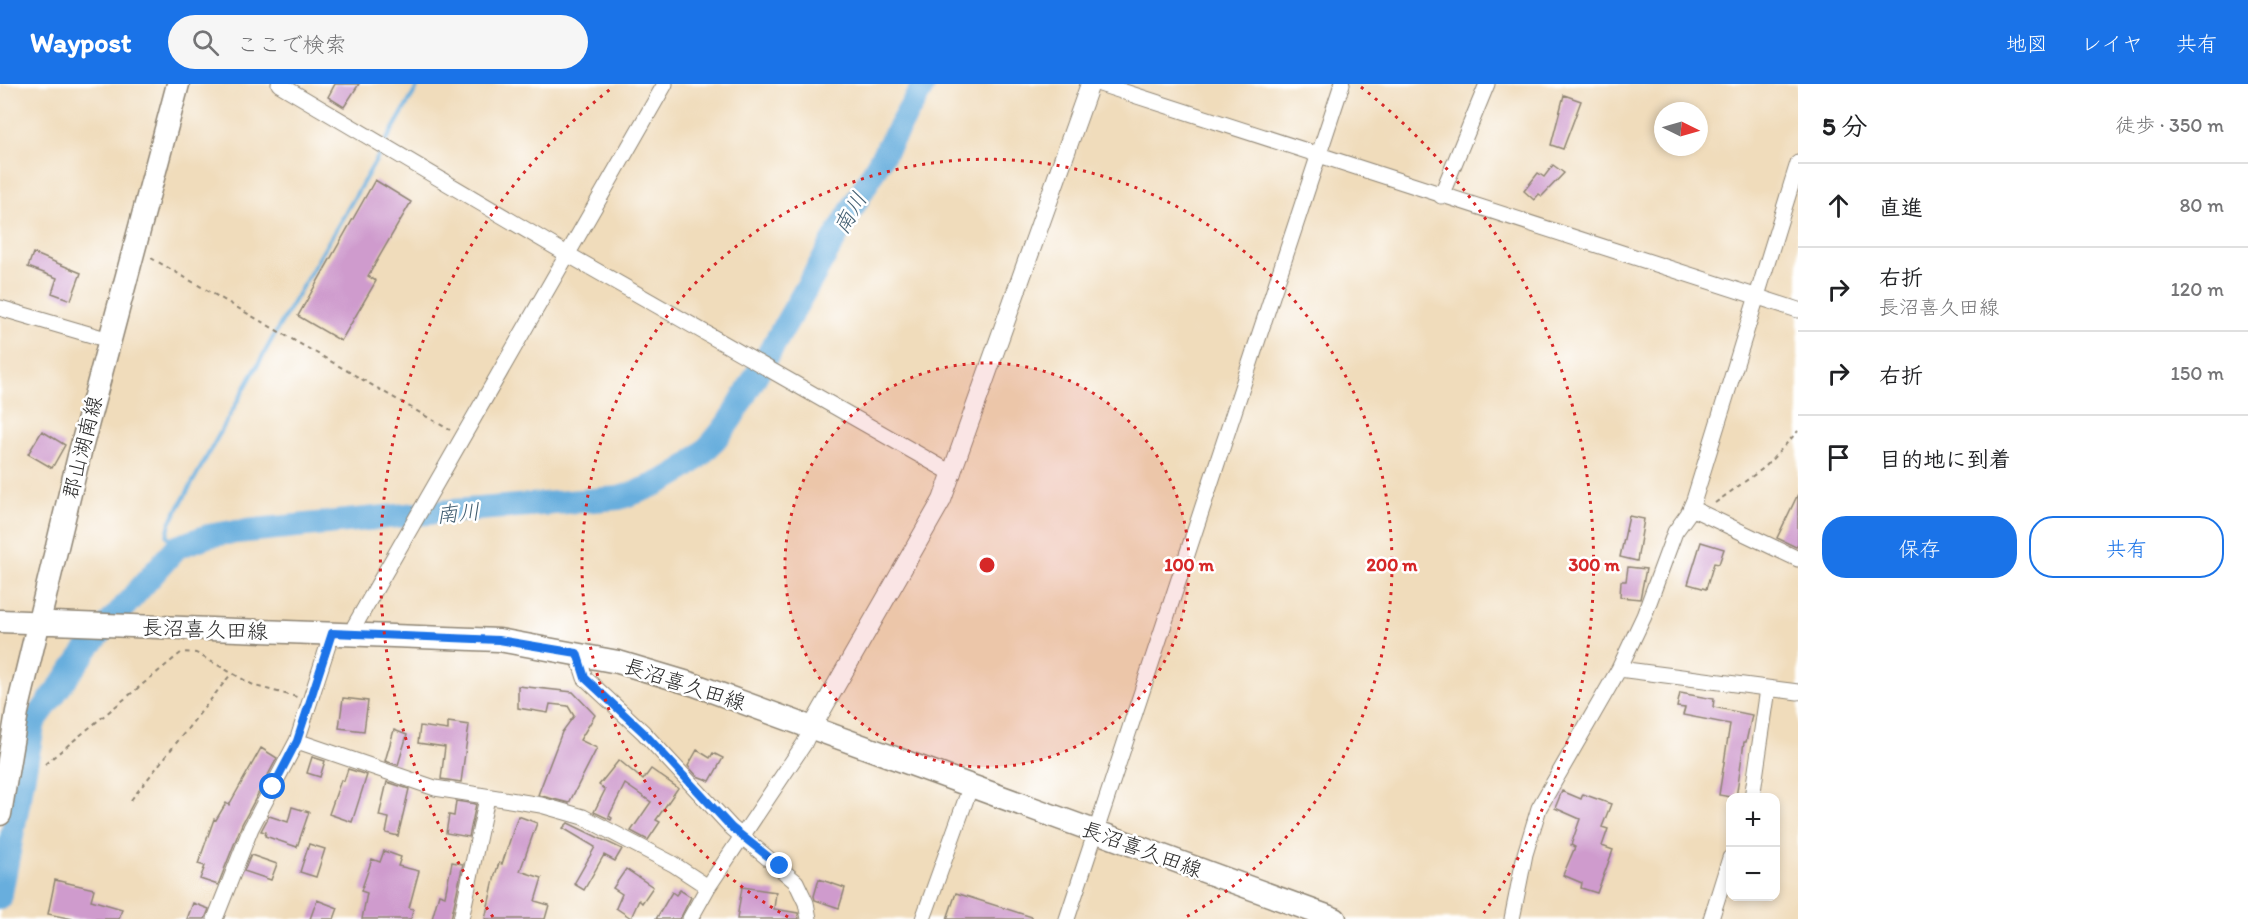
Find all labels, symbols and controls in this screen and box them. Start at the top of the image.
search box [168,15,588,69]
text: Waypost [30,25,132,59]
icon: search [189,26,222,59]
text: ここで検索 [237,31,347,58]
text: 地図 [2006,31,2048,56]
text: レイヤ [2081,31,2143,56]
text: 共有 [2176,31,2218,56]
north arrow [1654,102,1708,156]
text: 5 分 [1822,110,1868,142]
text: 徒歩 · 350 m [2115,113,2224,137]
water label: 南川 [827,187,873,239]
icon: ahead [1822,189,1855,222]
text: 80 m [2179,193,2224,217]
text: 直進 [1879,194,1923,221]
text: 右折 [1879,264,1923,291]
icon: right [1822,273,1855,306]
text: 120 m [2171,277,2224,301]
text: 長沼喜久田線 [1879,295,1999,319]
icon: right [1822,357,1855,390]
text: 150 m [2171,361,2224,385]
text: 右折 [1879,362,1923,389]
street label: 郡山湖南線 [57,393,107,501]
icon: arrive [1822,441,1855,474]
text: 目的地に到着 [1879,446,2011,473]
water label: 南川 [435,498,481,528]
button: 保存 [1822,516,2017,578]
button: 共有 [2029,516,2224,578]
text: 100 m [1164,554,1215,576]
text: 200 m [1367,554,1418,576]
text: 300 m [1568,554,1620,576]
centre of rings [977,555,997,575]
street label: 長沼喜久田線 [142,614,268,644]
street label: 長沼喜久田線 [621,653,749,715]
route start [259,773,285,799]
map controls [1726,793,1780,901]
button: + [1726,793,1780,847]
street label: 長沼喜久田線 [1079,816,1205,882]
button: − [1726,847,1780,901]
route end [766,852,792,878]

